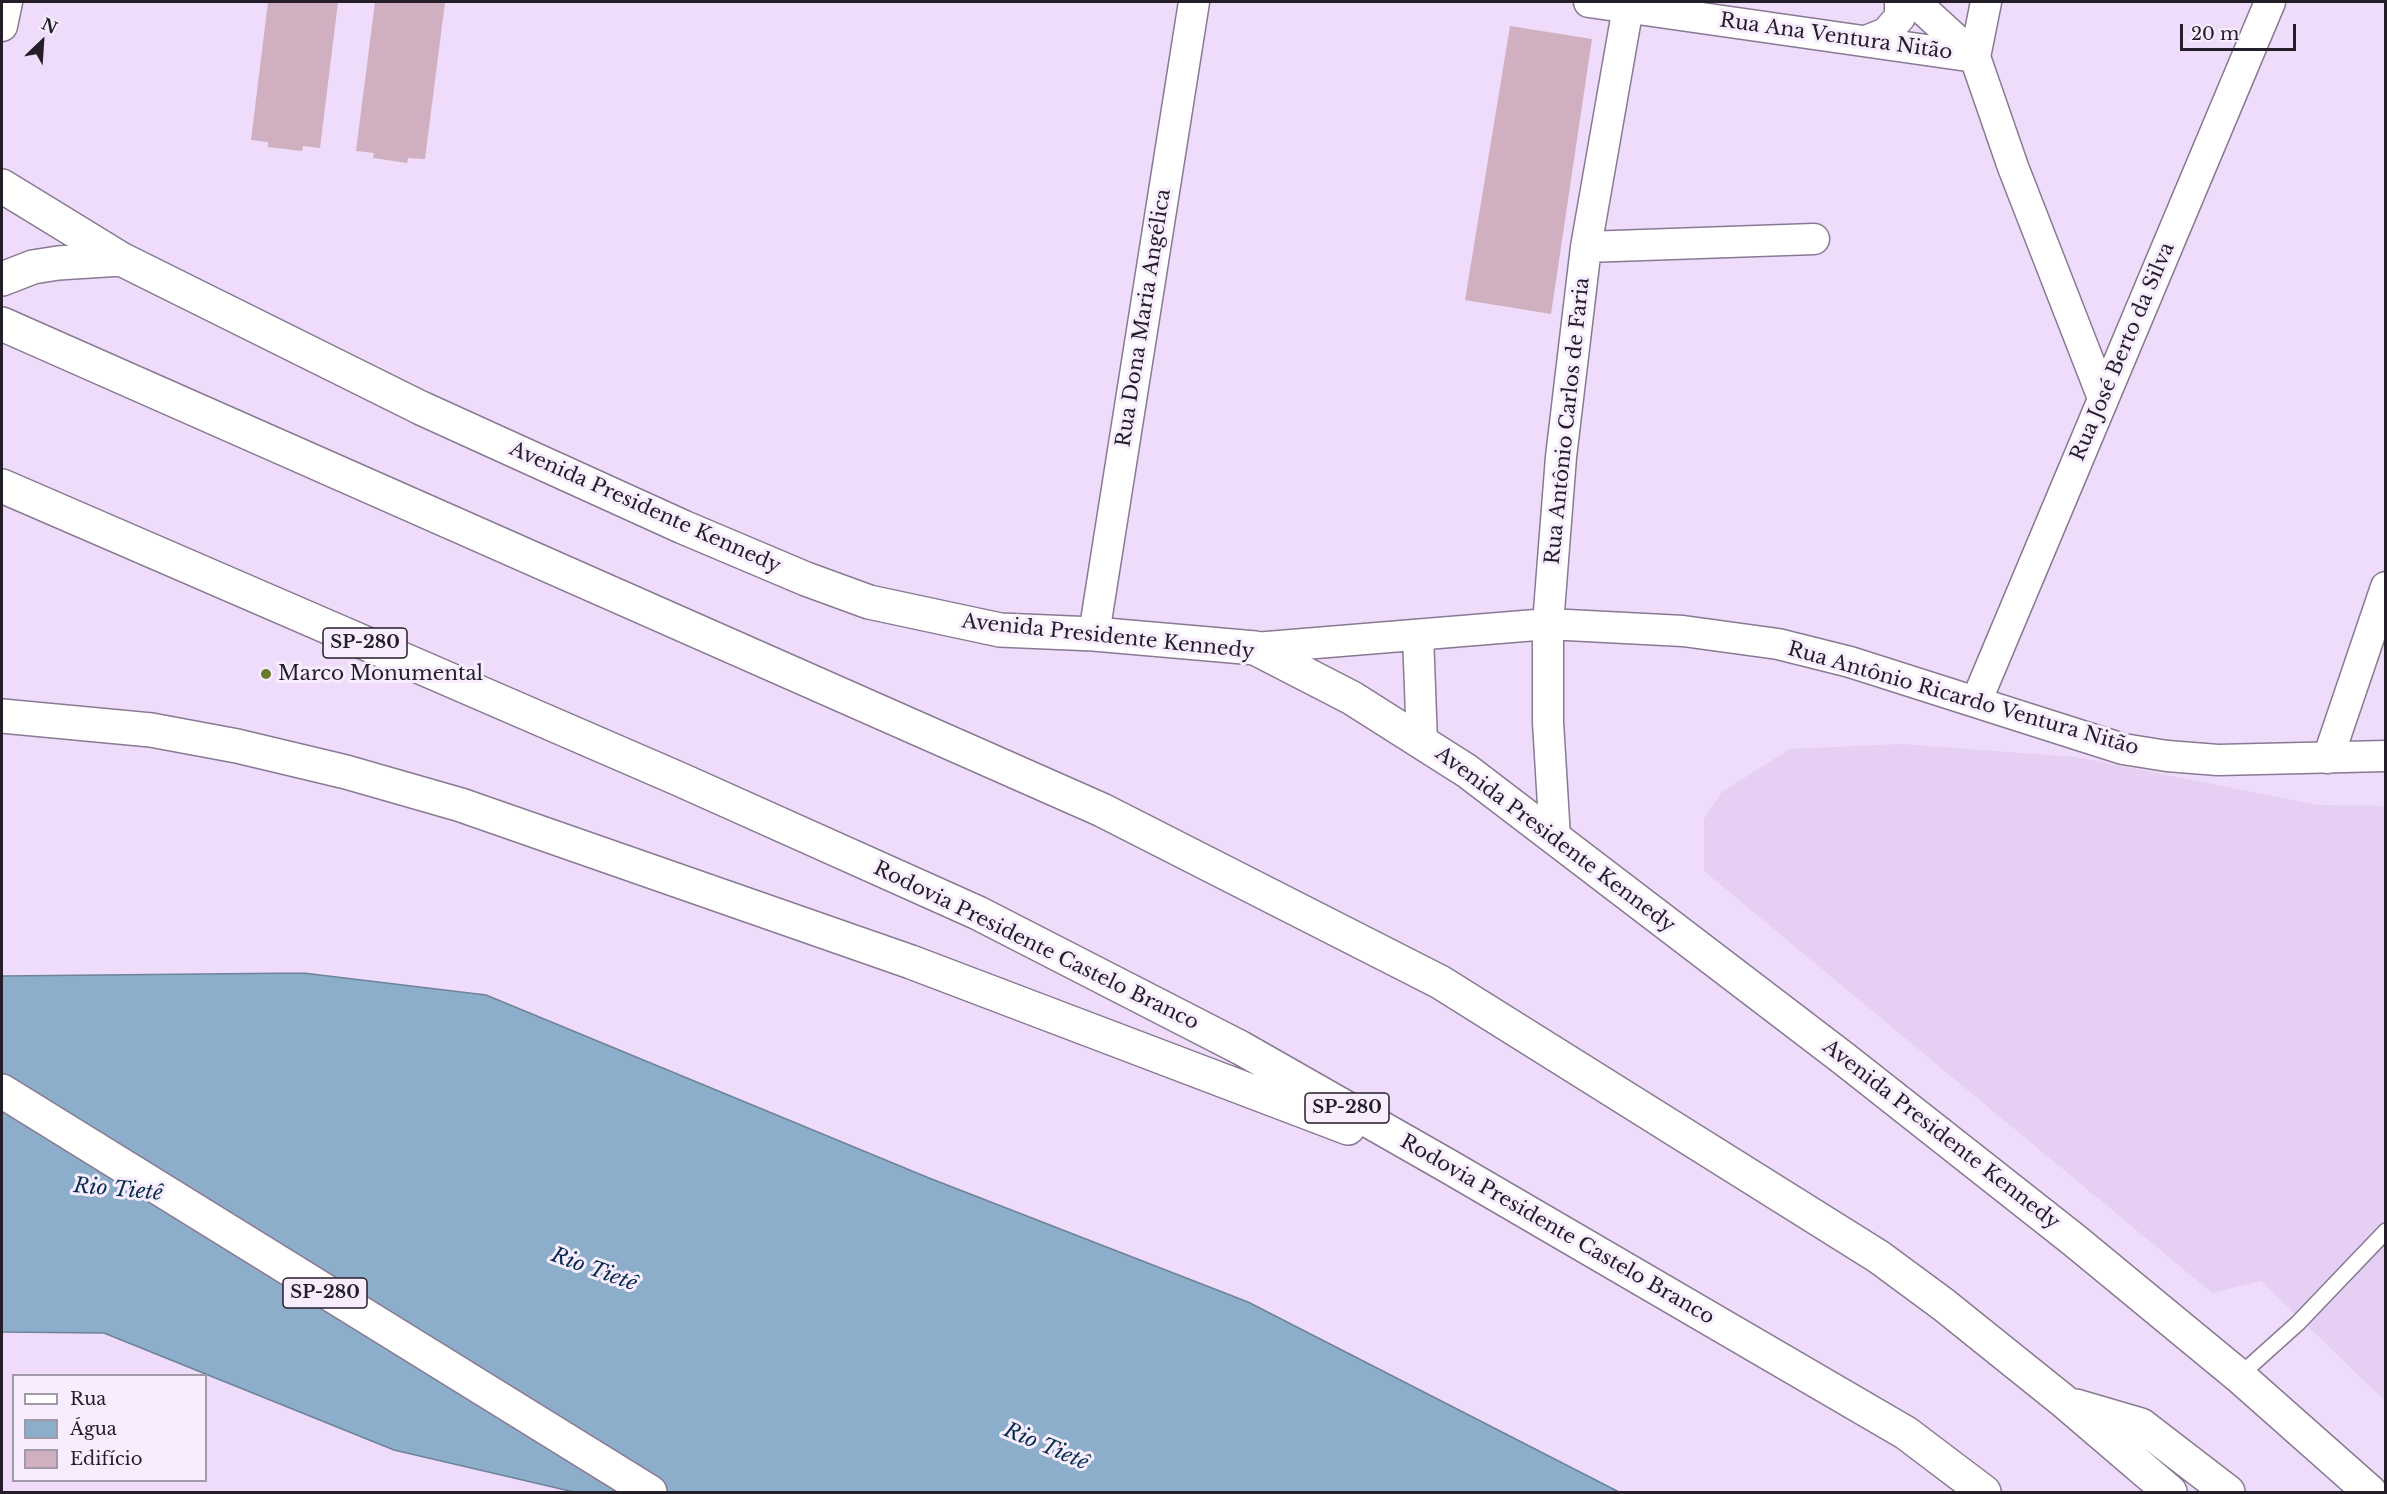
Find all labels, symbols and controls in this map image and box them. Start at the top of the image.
street label: Rua Ana Ventura Nitão [1718,9,1954,65]
north arrow [12,12,72,72]
scale bar [2183,12,2298,50]
text: N [39,13,61,38]
text: 20 m [2191,23,2239,45]
street label: Rua Dona Maria Angélica [1112,187,1176,449]
street label: Rua José Berto da Silva [2066,239,2180,465]
street label: Rua Antônio Carlos de Faria [1541,276,1595,566]
street label: Avenida Presidente Kennedy [506,437,784,579]
street label: Avenida Presidente Kennedy [960,610,1256,664]
road number: SP-280 [323,628,407,658]
street label: Rua Antônio Ricardo Ventura Nitão [1785,637,2141,761]
place label: Marco Monumental [278,662,483,686]
marker: Marco Monumental [259,667,273,681]
street label: Avenida Presidente Kennedy [1430,742,1680,938]
street label: Rodovia Presidente Castelo Branco [870,857,1202,1035]
street label: Avenida Presidente Kennedy [1818,1035,2064,1235]
road number: SP-280 [1305,1093,1389,1123]
street label: Rodovia Presidente Castelo Branco [1396,1130,1718,1330]
water label: Rio Tietê [72,1174,164,1206]
water label: Rio Tietê [548,1243,640,1297]
road number: SP-280 [283,1278,367,1308]
legend [12,1374,207,1482]
text: Rua [70,1388,106,1410]
text: Água [70,1418,117,1440]
water label: Rio Tietê [1000,1418,1092,1476]
text: Edifício [70,1448,143,1470]

